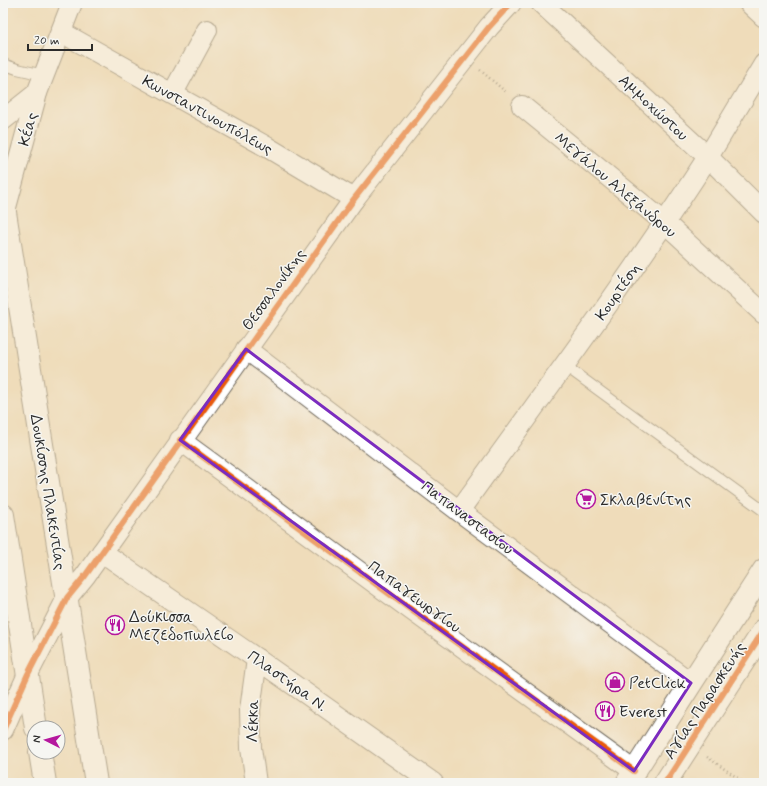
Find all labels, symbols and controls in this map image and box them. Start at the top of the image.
scale bar [28,26,92,52]
text: 20 m [34,33,60,49]
street label: Αμμοχώστου [614,70,692,146]
street label: Κωνσταντινουπόλεως [138,71,277,160]
street label: Κέας [13,110,43,149]
street label: Μεγάλου Αλεξάνδρου [549,128,681,243]
street label: Θεσσαλονίκης [237,245,311,335]
street label: Κουρτέση [590,258,646,325]
street label: Δουκίσσης Πλακεντίας [25,413,70,572]
street label: Παπαναστασίου [417,476,518,560]
supermarket icon: Σκλαβενίτης [575,488,597,510]
place label: Σκλαβενίτης [600,490,691,511]
street label: Παπαγεωργίου [363,556,465,638]
place label: Δούκισσα Μεζεδοπωλείο [129,607,234,646]
restaurant icon: Δούκισσα Μεζεδοπωλείο [104,614,126,636]
street label: Αγίας Παρασκευής [660,638,751,763]
street label: Πλαστήρα Ν. [243,646,331,716]
shop icon: PetClick [604,671,626,693]
place label: PetClick [629,673,686,694]
street label: Λέκκα [242,699,264,743]
restaurant icon: Everest [594,700,616,722]
place label: Everest [619,702,667,723]
north arrow [26,720,66,760]
text: N [30,735,44,743]

